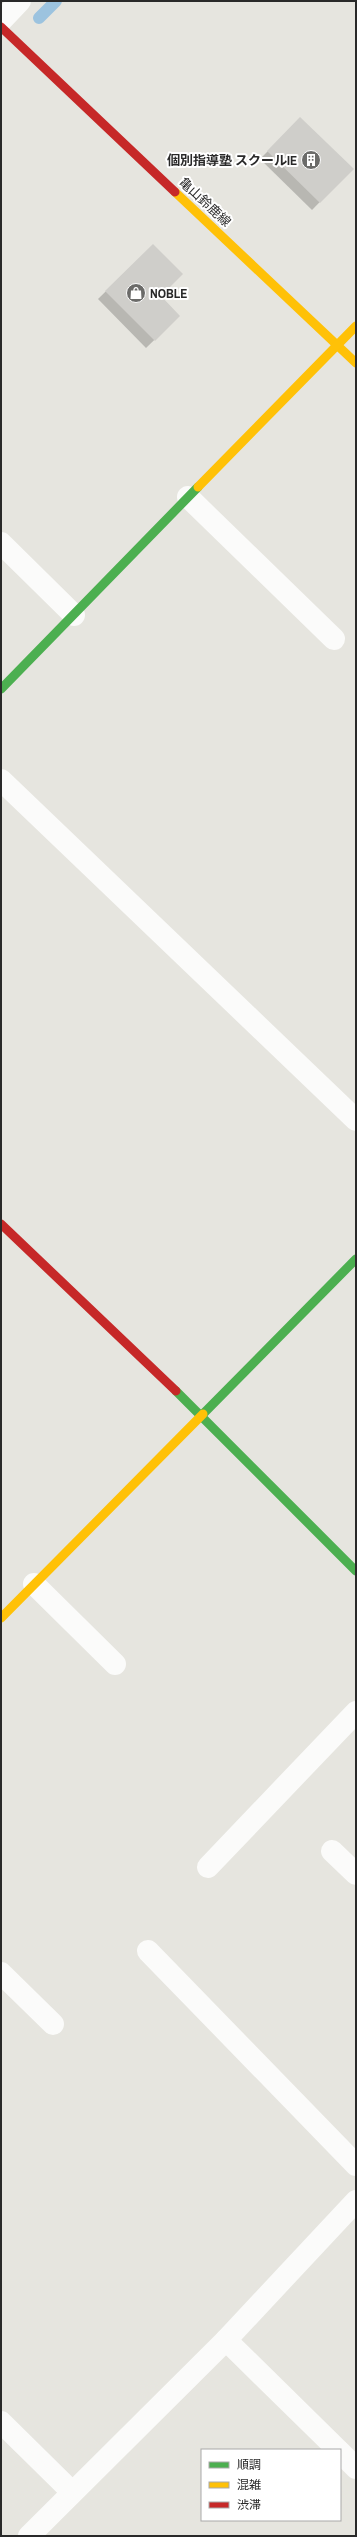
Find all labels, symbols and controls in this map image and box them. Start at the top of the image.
building icon: 個別指導塾 スクールIE [300,149,322,171]
place label: 個別指導塾 スクールIE [167,152,297,169]
street label: 亀山鈴鹿線 [175,174,235,230]
shop icon: NOBLE [125,282,147,304]
place label: NOBLE [150,285,187,302]
legend [201,2449,341,2521]
text: 順調 [237,2457,261,2473]
text: 混雑 [237,2477,261,2493]
text: 渋滞 [237,2497,261,2513]

